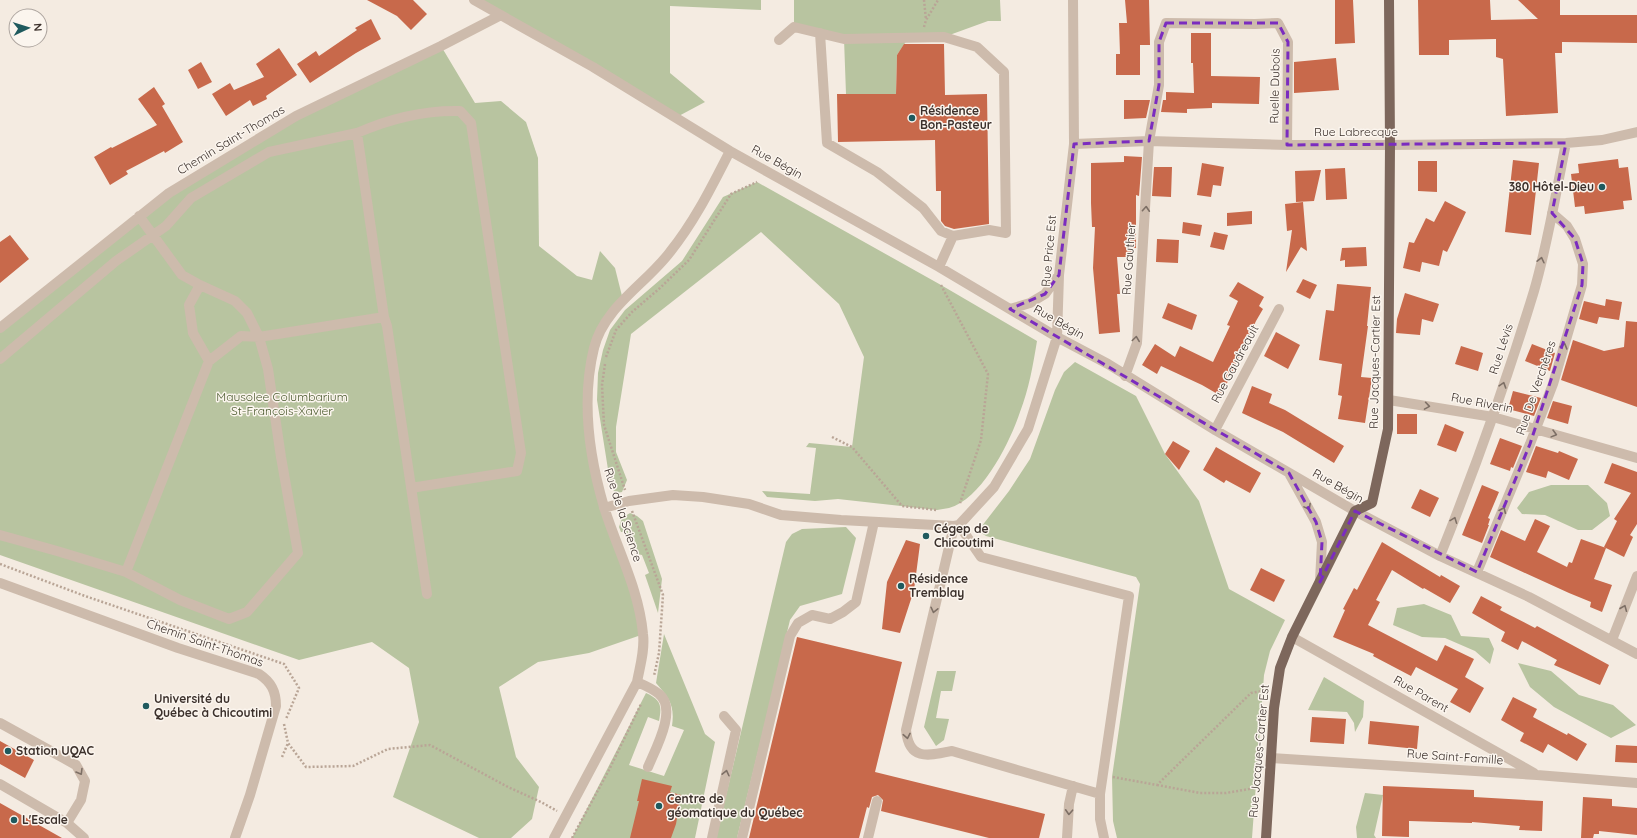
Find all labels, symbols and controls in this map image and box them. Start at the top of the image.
north arrow [8,8,48,48]
text: N [31,23,45,32]
street label: Ruelle Dubois [1266,48,1283,124]
street label: Chemin Saint-Thomas [174,101,287,178]
place label: Résidence Bon-Pasteur [920,103,992,132]
marker: Résidence Bon-Pasteur [907,113,917,123]
street label: Rue Labrecque [1314,124,1398,139]
street label: Rue Bégin [749,141,806,182]
place label: 380 Hôtel-Dieu [1509,179,1594,194]
marker: 380 Hôtel-Dieu [1597,182,1607,192]
one-way arrow [1141,206,1150,212]
street label: Rue Price Est [1038,214,1059,287]
street label: Rue Gauthier [1119,222,1139,295]
one-way arrow [1537,257,1545,263]
street label: Rue Jacques-Cartier Est [1366,295,1383,429]
street label: Rue Bégin [1031,301,1087,342]
street label: Rue Lévis [1485,321,1516,376]
street label: Rue Gaudreault [1208,322,1261,405]
one-way arrow [1132,336,1141,342]
street label: Rue De Verchères [1512,338,1559,437]
one-way arrow [1559,343,1568,350]
one-way arrow [1499,381,1507,388]
park label: Mausolee Columbarium St-François-Xavier [216,389,348,418]
street label: Rue Riverin [1450,389,1514,416]
one-way arrow [1424,401,1430,410]
one-way arrow [1550,429,1557,438]
street label: Rue Bégin [1310,465,1366,506]
street label: Rue de la Science [601,466,646,564]
one-way arrow [1303,502,1311,510]
one-way arrow [1498,507,1506,514]
one-way arrow [1450,516,1458,523]
place label: Cégep de Chicoutimi [934,521,994,550]
marker: Cégep de Chicoutimi [921,531,931,541]
place label: Résidence Tremblay [909,571,968,600]
marker: Résidence Tremblay [896,581,906,591]
one-way arrow [1620,605,1628,612]
one-way arrow [931,607,939,613]
street label: Chemin Saint-Thomas [145,615,266,670]
street label: Rue Parent [1391,672,1452,715]
street label: Rue Jacques-Cartier Est [1245,684,1272,818]
place label: Université du Québec à Chicoutimi [154,691,272,720]
marker: Université du Québec à Chicoutimi [141,701,151,711]
one-way arrow [903,733,911,740]
place label: Station UQAC [16,743,94,758]
marker: Station UQAC [3,746,13,756]
street label: Rue Saint-Famille [1406,746,1504,767]
one-way arrow [75,768,82,775]
one-way arrow [722,769,730,776]
place label: Centre de géomatique du Québec [667,791,803,820]
marker: Centre de géomatique du Québec [654,801,664,811]
one-way arrow [1064,809,1073,815]
place label: L'Escale [22,812,68,827]
marker: L'Escale [9,815,19,825]

